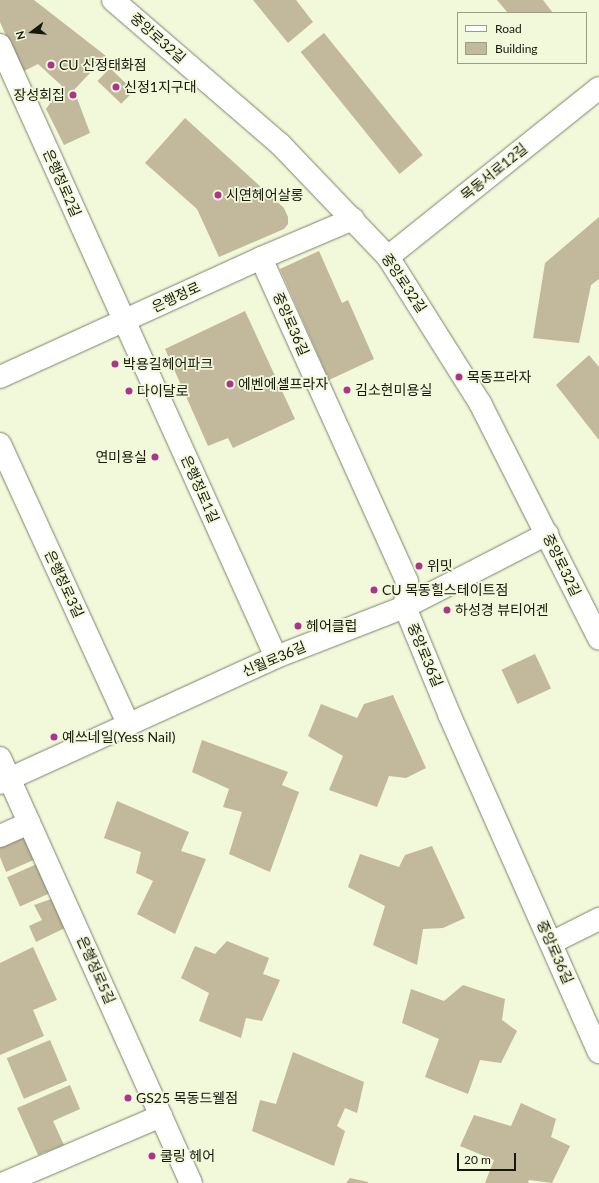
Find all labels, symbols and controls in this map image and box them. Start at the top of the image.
street label: 중앙로32길 [127,9,189,67]
north arrow [12,12,52,52]
legend [457,12,587,64]
text: Road [495,21,522,36]
text: N [13,30,27,41]
text: Building [495,41,538,56]
place label: CU 신정태화점 [59,57,147,73]
marker: CU 신정태화점 [46,60,56,70]
place label: 신정1지구대 [124,79,197,95]
marker: 신정1지구대 [111,82,121,92]
place label: 장성회집 [13,87,65,103]
marker: 장성회집 [68,90,78,100]
street label: 목동서로12길 [457,140,531,204]
street label: 은행정로2길 [40,146,84,220]
place label: 시연헤어살롱 [226,187,303,203]
marker: 시연헤어살롱 [213,190,223,200]
street label: 중앙로32길 [378,250,430,316]
street label: 은행정로 [149,279,203,315]
street label: 중앙로36길 [270,290,312,358]
place label: 박용길헤어파크 [123,356,213,372]
marker: 박용길헤어파크 [110,359,120,369]
place label: 목동프라자 [467,369,531,385]
marker: 목동프라자 [454,372,464,382]
place label: 에벤에셀프라자 [238,376,328,392]
marker: 에벤에셀프라자 [225,379,235,389]
place label: 김소현미용실 [355,382,432,398]
place label: 다이달로 [137,383,189,399]
marker: 김소현미용실 [342,385,352,395]
marker: 다이달로 [124,386,134,396]
place label: 연미용실 [95,449,147,465]
marker: 연미용실 [150,452,160,462]
street label: 은행정로1길 [178,452,222,526]
street label: 중앙로32길 [540,531,584,599]
street label: 은행정로3길 [41,548,87,620]
place label: 위밋 [427,558,453,574]
marker: 위밋 [414,561,424,571]
place label: CU 목동힐스테이트점 [382,582,508,598]
marker: CU 목동힐스테이트점 [369,585,379,595]
place label: 하성경 뷰티어겐 [455,602,549,618]
marker: 하성경 뷰티어겐 [442,605,452,615]
place label: 헤어클럽 [306,618,358,634]
marker: 헤어클럽 [293,621,303,631]
street label: 중앙로36길 [404,621,446,689]
street label: 신월로36길 [240,638,308,680]
place label: 예쓰네일(Yess Nail) [62,729,175,745]
marker: 예쓰네일(Yess Nail) [49,732,59,742]
street label: 중앙로36길 [534,918,576,986]
street label: 은행정로5길 [74,933,118,1007]
place label: GS25 목동드웰점 [136,1090,238,1106]
marker: GS25 목동드웰점 [123,1093,133,1103]
scale bar [459,1145,518,1171]
place label: 쿨링 헤어 [160,1148,215,1164]
marker: 쿨링 헤어 [147,1151,157,1161]
text: 20 m [464,1152,491,1167]

